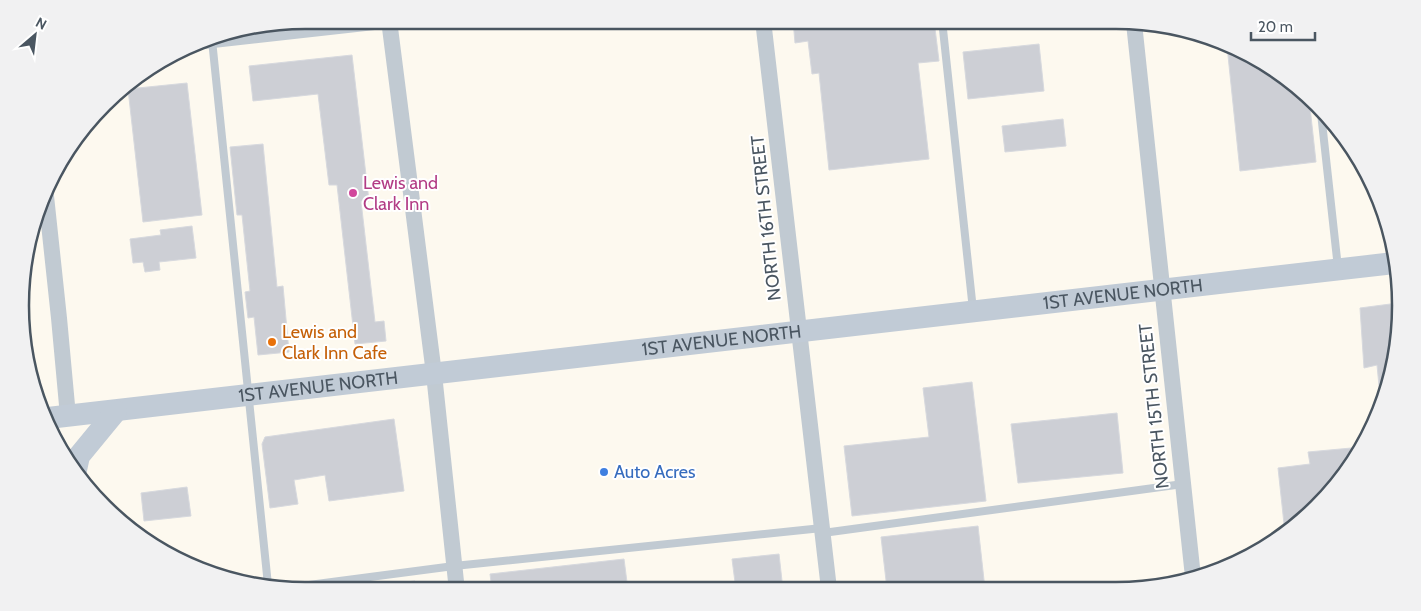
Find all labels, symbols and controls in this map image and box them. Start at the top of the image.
north arrow [10,10,60,60]
scale bar [1251,10,1315,42]
text: N [33,13,50,34]
text: 20 m [1258,18,1293,36]
street label: NORTH 16TH STREET [746,134,786,302]
place label: Lewis and Clark Inn [363,172,438,215]
marker: Lewis and Clark Inn [347,187,359,199]
street label: 1ST AVENUE NORTH [1042,274,1204,314]
street label: 1ST AVENUE NORTH [641,320,803,361]
place label: Lewis and Clark Inn Cafe [282,321,387,364]
street label: NORTH 15TH STREET [1134,322,1174,490]
marker: Lewis and Clark Inn Cafe [266,336,278,348]
street label: 1ST AVENUE NORTH [237,367,399,407]
place label: Auto Acres [614,461,695,483]
marker: Auto Acres [598,466,610,478]

